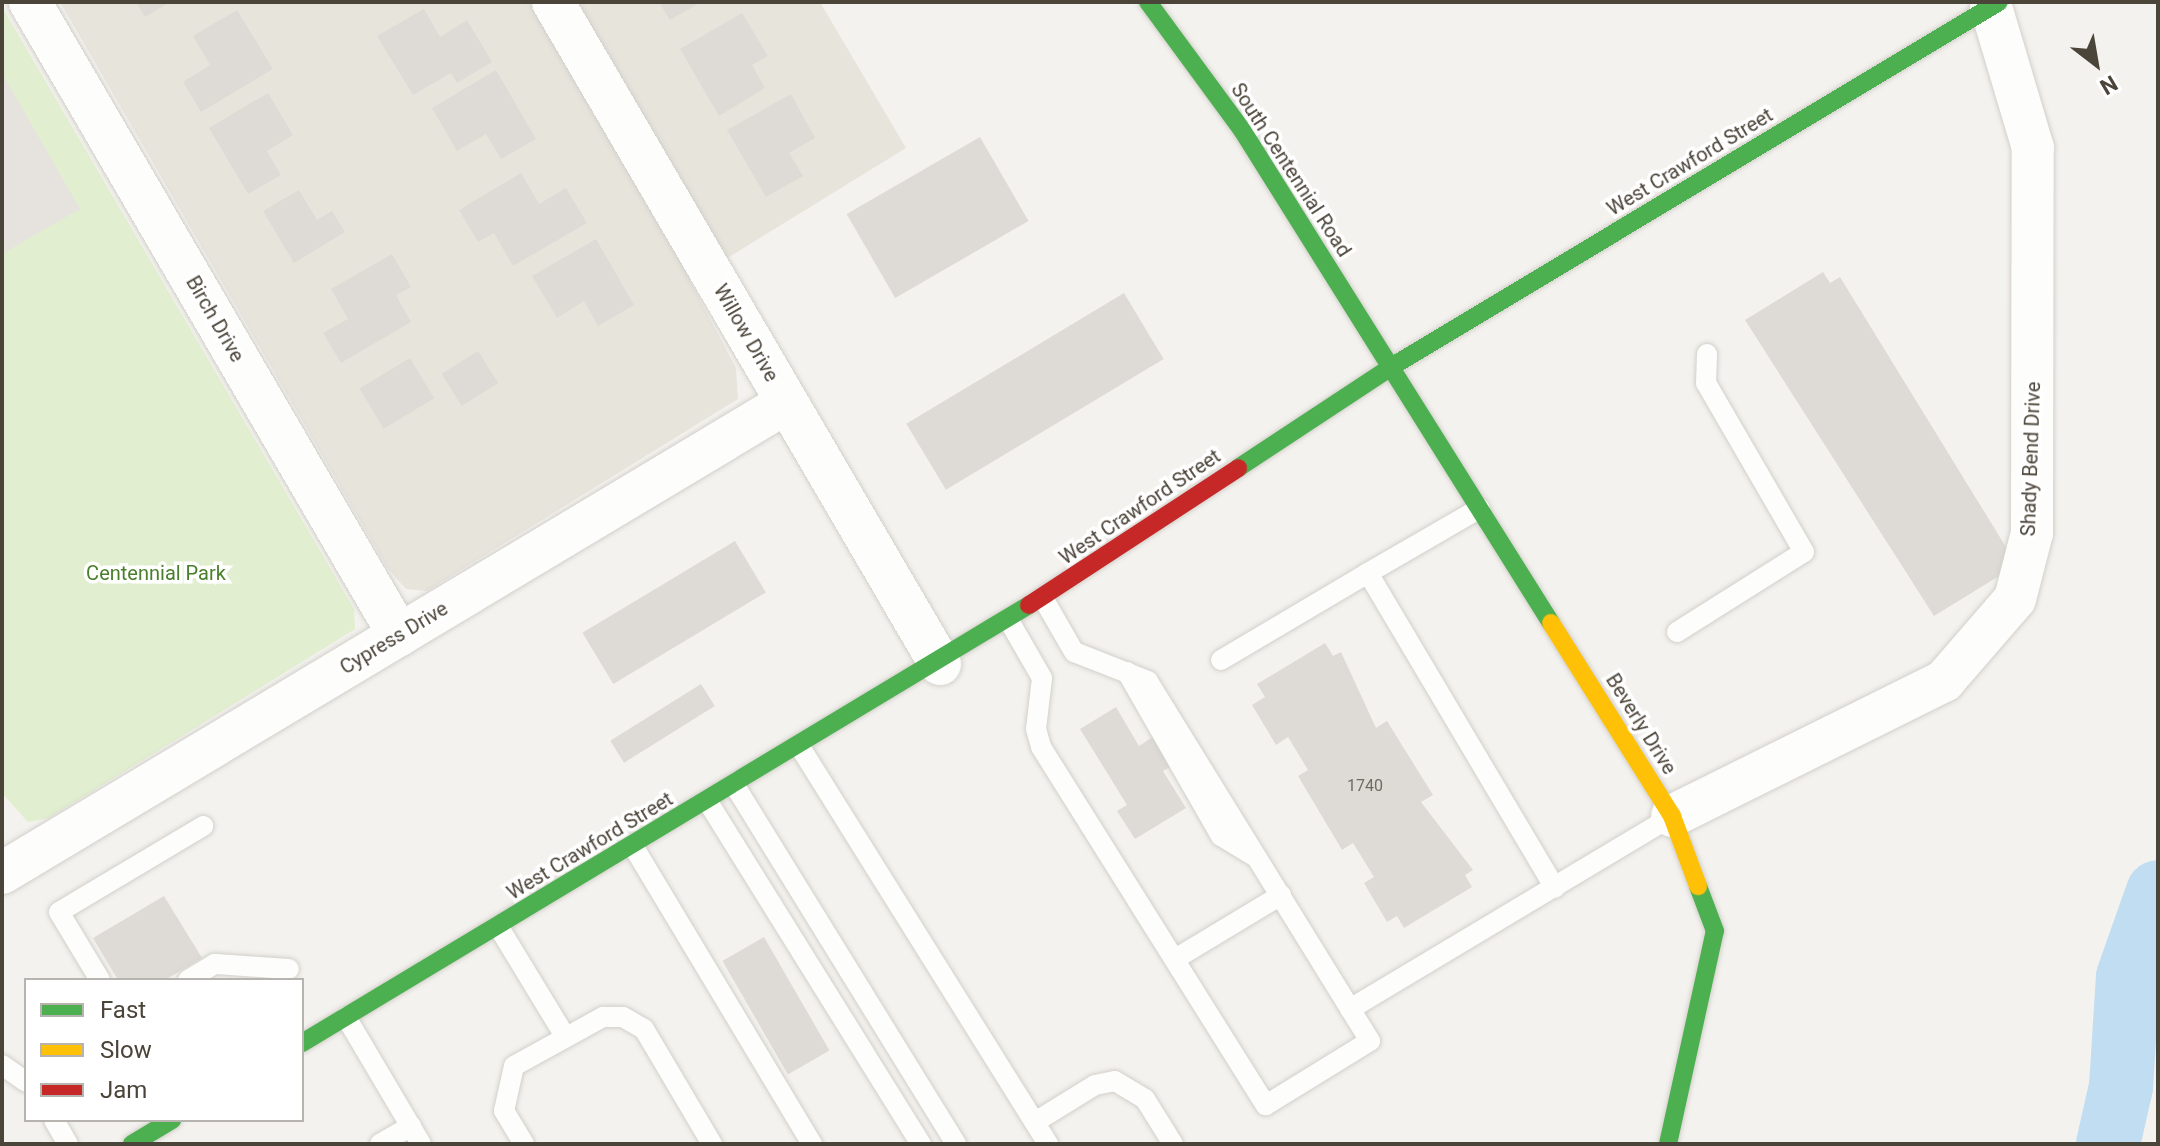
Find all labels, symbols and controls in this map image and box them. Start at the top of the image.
north arrow [2056,24,2136,104]
text: N [2096,70,2122,100]
street label: South Centennial Road [1226,79,1356,261]
street label: West Crawford Street [1603,103,1777,221]
street label: Birch Drive [181,272,249,366]
street label: Willow Drive [708,280,784,386]
street label: Shady Bend Drive [2016,381,2046,537]
street label: West Crawford Street [1055,444,1225,570]
park label: Centennial Park [86,561,226,585]
street label: Cypress Drive [336,596,452,680]
street label: Beverly Drive [1601,669,1681,779]
house number: 1740 [1347,776,1383,796]
street label: West Crawford Street [503,787,677,905]
legend [24,978,304,1122]
text: Fast [100,996,146,1024]
text: Slow [100,1036,152,1064]
text: Jam [100,1076,147,1104]

